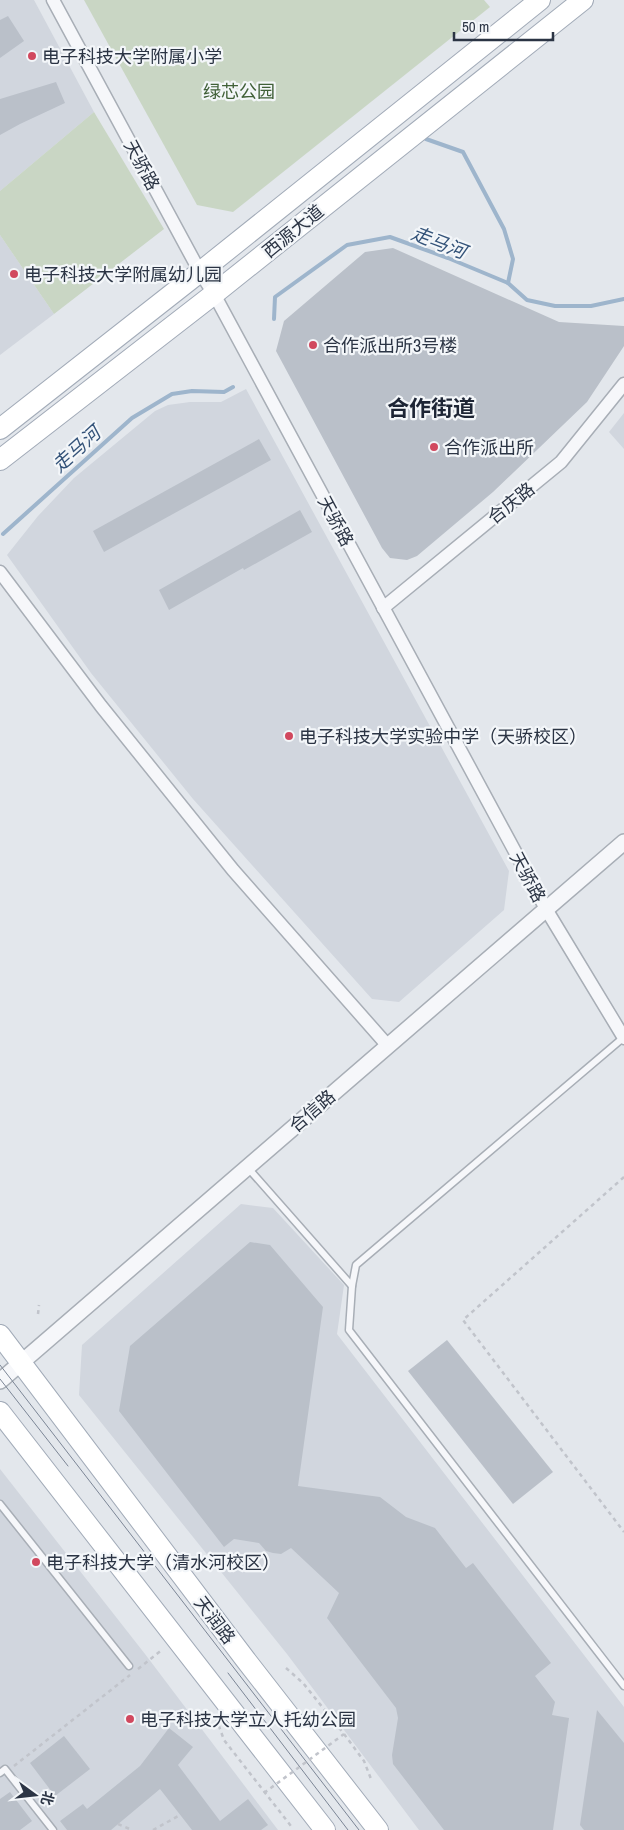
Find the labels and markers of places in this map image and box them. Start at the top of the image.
place label: 电子科技大学附属小学 [42,44,222,69]
marker: 电子科技大学附属小学 [26,50,38,62]
place label: 电子科技大学附属幼儿园 [24,262,222,287]
marker: 电子科技大学附属幼儿园 [8,268,20,280]
place label: 合作派出所3号楼 [323,333,457,358]
marker: 合作派出所3号楼 [307,339,319,351]
place label: 合作派出所 [444,435,534,460]
marker: 合作派出所 [428,441,440,453]
place label: 电子科技大学实验中学（天骄校区） [299,724,587,749]
marker: 电子科技大学实验中学（天骄校区） [283,730,295,742]
place label: 电子科技大学（清水河校区） [46,1550,280,1575]
marker: 电子科技大学（清水河校区） [30,1556,42,1568]
place label: 电子科技大学立人托幼公园 [140,1707,356,1732]
marker: 电子科技大学立人托幼公园 [124,1713,136,1725]

